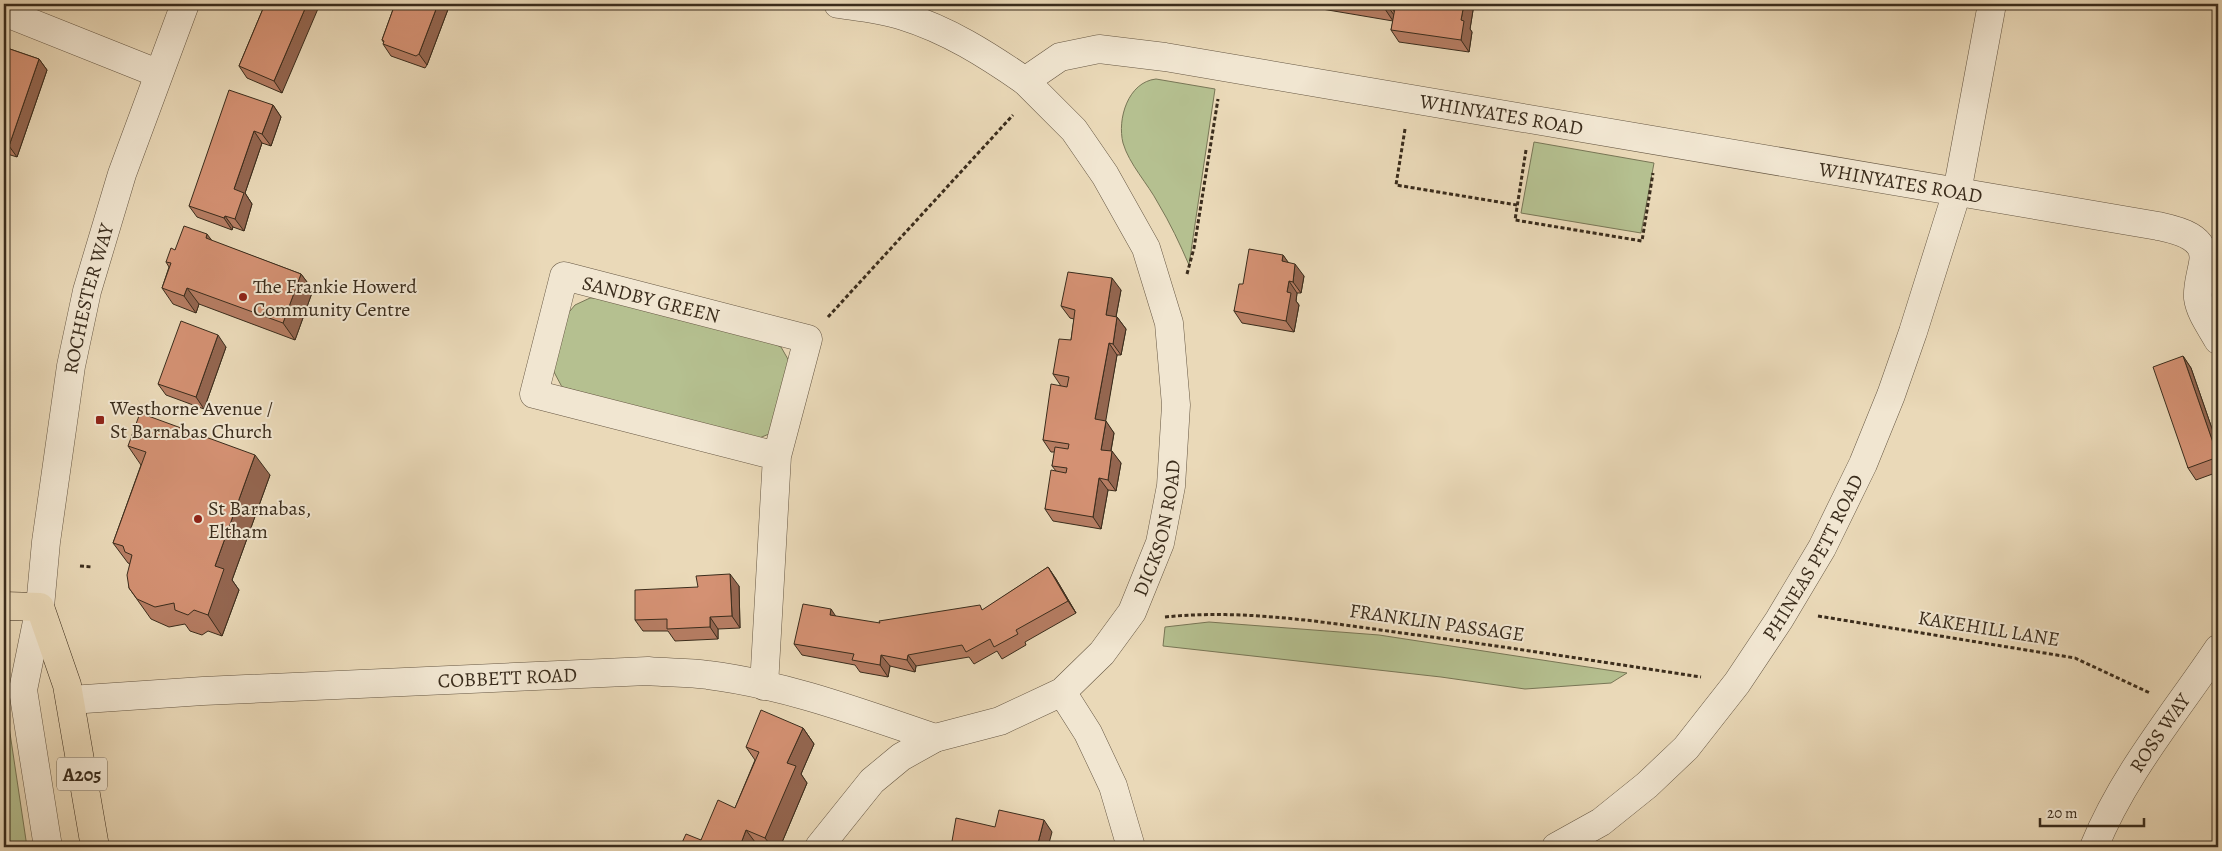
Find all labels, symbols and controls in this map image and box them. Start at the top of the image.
street label: WHINYATES ROAD [1417,87,1585,142]
street label: WHINYATES ROAD [1816,155,1984,210]
street label: ROCHESTER WAY [57,219,121,376]
street label: SANDBY GREEN [579,269,723,330]
place label: The Frankie Howerd Community Centre [253,273,417,323]
marker: The Frankie Howerd Community Centre [237,291,249,303]
place label: Westhorne Avenue / St Barnabas Church [109,395,273,445]
marker: Westhorne Avenue / St Barnabas Church [94,414,106,426]
street label: DICKSON ROAD [1127,459,1187,600]
street label: PHINEAS PETT ROAD [1756,470,1870,646]
place label: St Barnabas, Eltham [208,495,311,545]
marker: St Barnabas, Eltham [192,513,204,525]
street label: FRANKLIN PASSAGE [1348,597,1526,648]
street label: KAKEHILL LANE [1916,604,2062,653]
street label: COBBETT ROAD [437,661,578,694]
street label: ROSS WAY [2123,687,2198,778]
road number: A205 [57,758,107,791]
scale bar [2040,796,2143,828]
text: 20 m [2047,803,2078,823]

